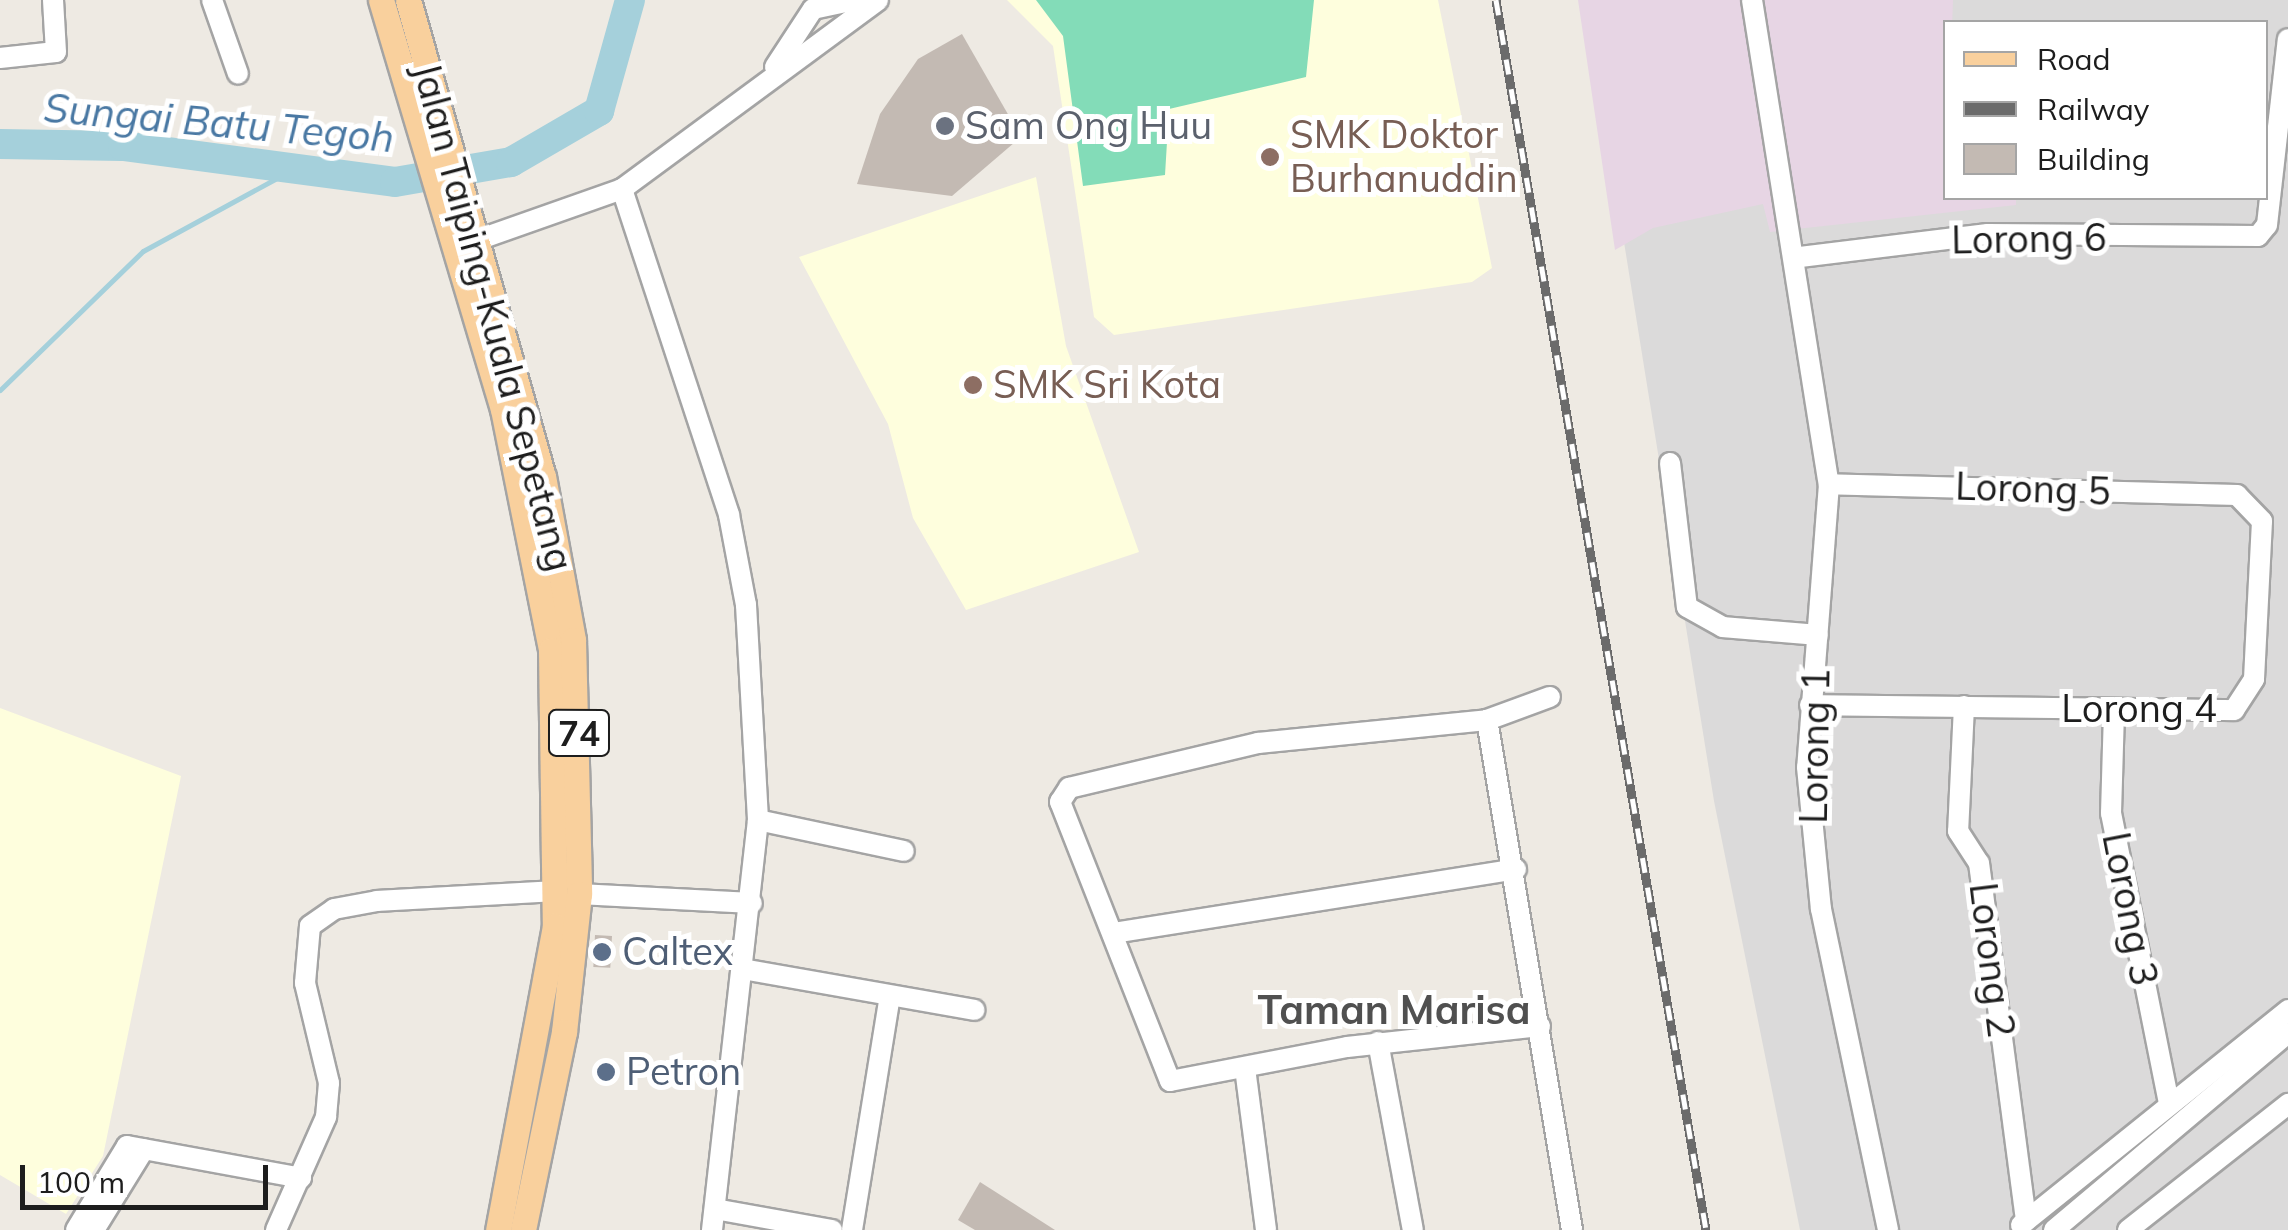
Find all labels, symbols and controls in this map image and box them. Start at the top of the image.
legend [1943,20,2268,200]
text: Road [2037,40,2111,78]
street label: Jalan Taiping-Kuala Sepetang [403,58,583,576]
water label: Sungai Batu Tegoh [42,83,396,161]
text: Railway [2037,90,2150,128]
place label: Sam Ong Huu [965,103,1212,149]
place label: SMK Doktor Burhanuddin [1290,112,1518,202]
marker: Sam Ong Huu [934,115,956,137]
text: Building [2037,140,2150,178]
marker: SMK Doktor Burhanuddin [1259,146,1281,168]
street label: Lorong 6 [1951,215,2107,263]
place label: SMK Sri Kota [993,362,1221,408]
marker: SMK Sri Kota [962,374,984,396]
street label: Lorong 5 [1955,464,2111,514]
street label: Lorong 1 [1791,668,1839,824]
street label: Lorong 4 [2061,686,2217,732]
road number: 74 [546,703,612,763]
street label: Lorong 3 [2093,828,2167,990]
street label: Lorong 2 [1960,880,2024,1040]
place label: Caltex [622,929,733,975]
marker: Caltex [591,941,613,963]
district label: Taman Marisa [1258,985,1530,1033]
place label: Petron [626,1049,741,1095]
marker: Petron [595,1061,617,1083]
scale bar [25,1145,272,1207]
text: 100 m [37,1163,125,1201]

